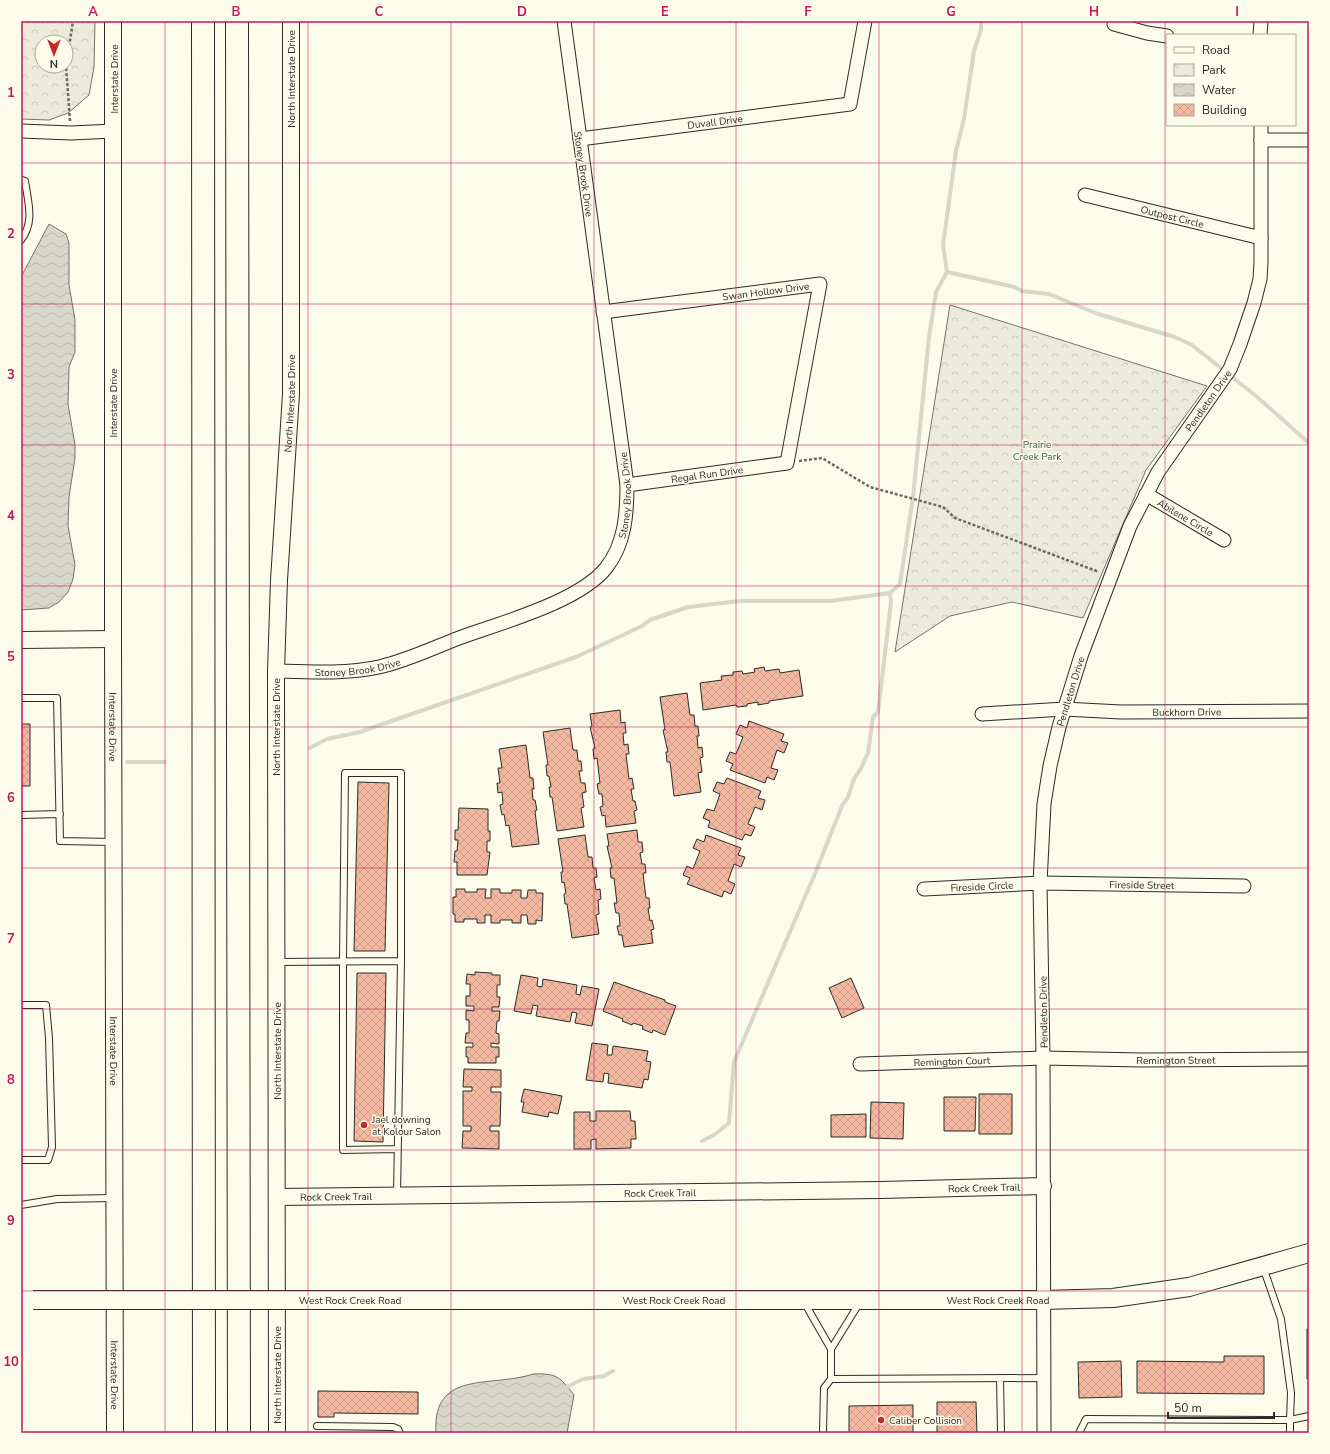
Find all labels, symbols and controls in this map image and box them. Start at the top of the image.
text: A [88,3,98,21]
text: B [232,3,241,21]
text: C [375,3,384,21]
text: D [517,3,527,21]
text: E [661,3,669,21]
text: F [804,3,812,21]
text: G [946,3,956,21]
text: H [1089,3,1099,21]
text: I [1235,3,1239,21]
street label: North Interstate Drive [285,30,299,128]
north arrow [34,34,74,74]
legend [1166,34,1296,126]
text: Road [1202,42,1230,58]
street label: Interstate Drive [108,44,122,114]
text: N [50,56,58,71]
text: Park [1202,62,1227,78]
text: Water [1202,82,1236,98]
text: 1 [7,84,15,102]
text: Building [1202,102,1247,118]
street label: Duvall Drive [686,112,744,133]
street label: Stoney Brook Drive [570,130,596,218]
street label: Outpost Circle [1139,203,1205,232]
text: 2 [7,225,15,243]
street label: Swan Hollow Drive [722,279,810,305]
street label: North Interstate Drive [281,355,299,453]
text: 3 [7,366,15,384]
street label: Pendleton Drive [1182,367,1235,435]
street label: Interstate Drive [107,368,121,438]
park label: Prairie Creek Park [1013,438,1062,464]
street label: Stoney Brook Drive [615,451,635,540]
street label: Regal Run Drive [670,463,744,487]
street label: Abilene Circle [1155,496,1216,540]
text: 4 [7,507,15,525]
text: 5 [7,648,15,666]
street label: Stoney Brook Drive [315,655,403,680]
street label: Pendleton Drive [1054,655,1088,728]
street label: North Interstate Drive [270,678,284,776]
street label: Interstate Drive [105,692,119,762]
street label: Buckhorn Drive [1152,705,1221,720]
text: 6 [7,789,15,807]
street label: Fireside Circle [950,878,1014,896]
street label: Fireside Street [1109,878,1175,893]
text: 7 [7,930,15,948]
street label: Pendleton Drive [1036,976,1052,1048]
street label: North Interstate Drive [271,1002,285,1100]
street label: Interstate Drive [106,1016,120,1086]
street label: Remington Court [913,1054,991,1070]
street label: Remington Street [1136,1054,1216,1068]
text: 8 [7,1071,15,1089]
place label: Jael downing at Kolour Salon [371,1113,441,1139]
marker: Jael downing at Kolour Salon [359,1120,369,1130]
street label: Rock Creek Trail [948,1181,1020,1196]
street label: Rock Creek Trail [624,1186,696,1201]
street label: Rock Creek Trail [300,1190,372,1205]
text: 9 [7,1212,15,1230]
street label: West Rock Creek Road [299,1294,401,1308]
street label: West Rock Creek Road [623,1294,726,1308]
street label: West Rock Creek Road [947,1294,1050,1308]
street label: North Interstate Drive [271,1326,285,1424]
street label: Interstate Drive [107,1340,121,1410]
text: 10 [3,1353,19,1371]
scale bar [1168,1394,1274,1420]
text: 50 m [1174,1400,1202,1416]
place label: Caliber Collision [889,1414,962,1428]
marker: Caliber Collision [876,1415,886,1425]

